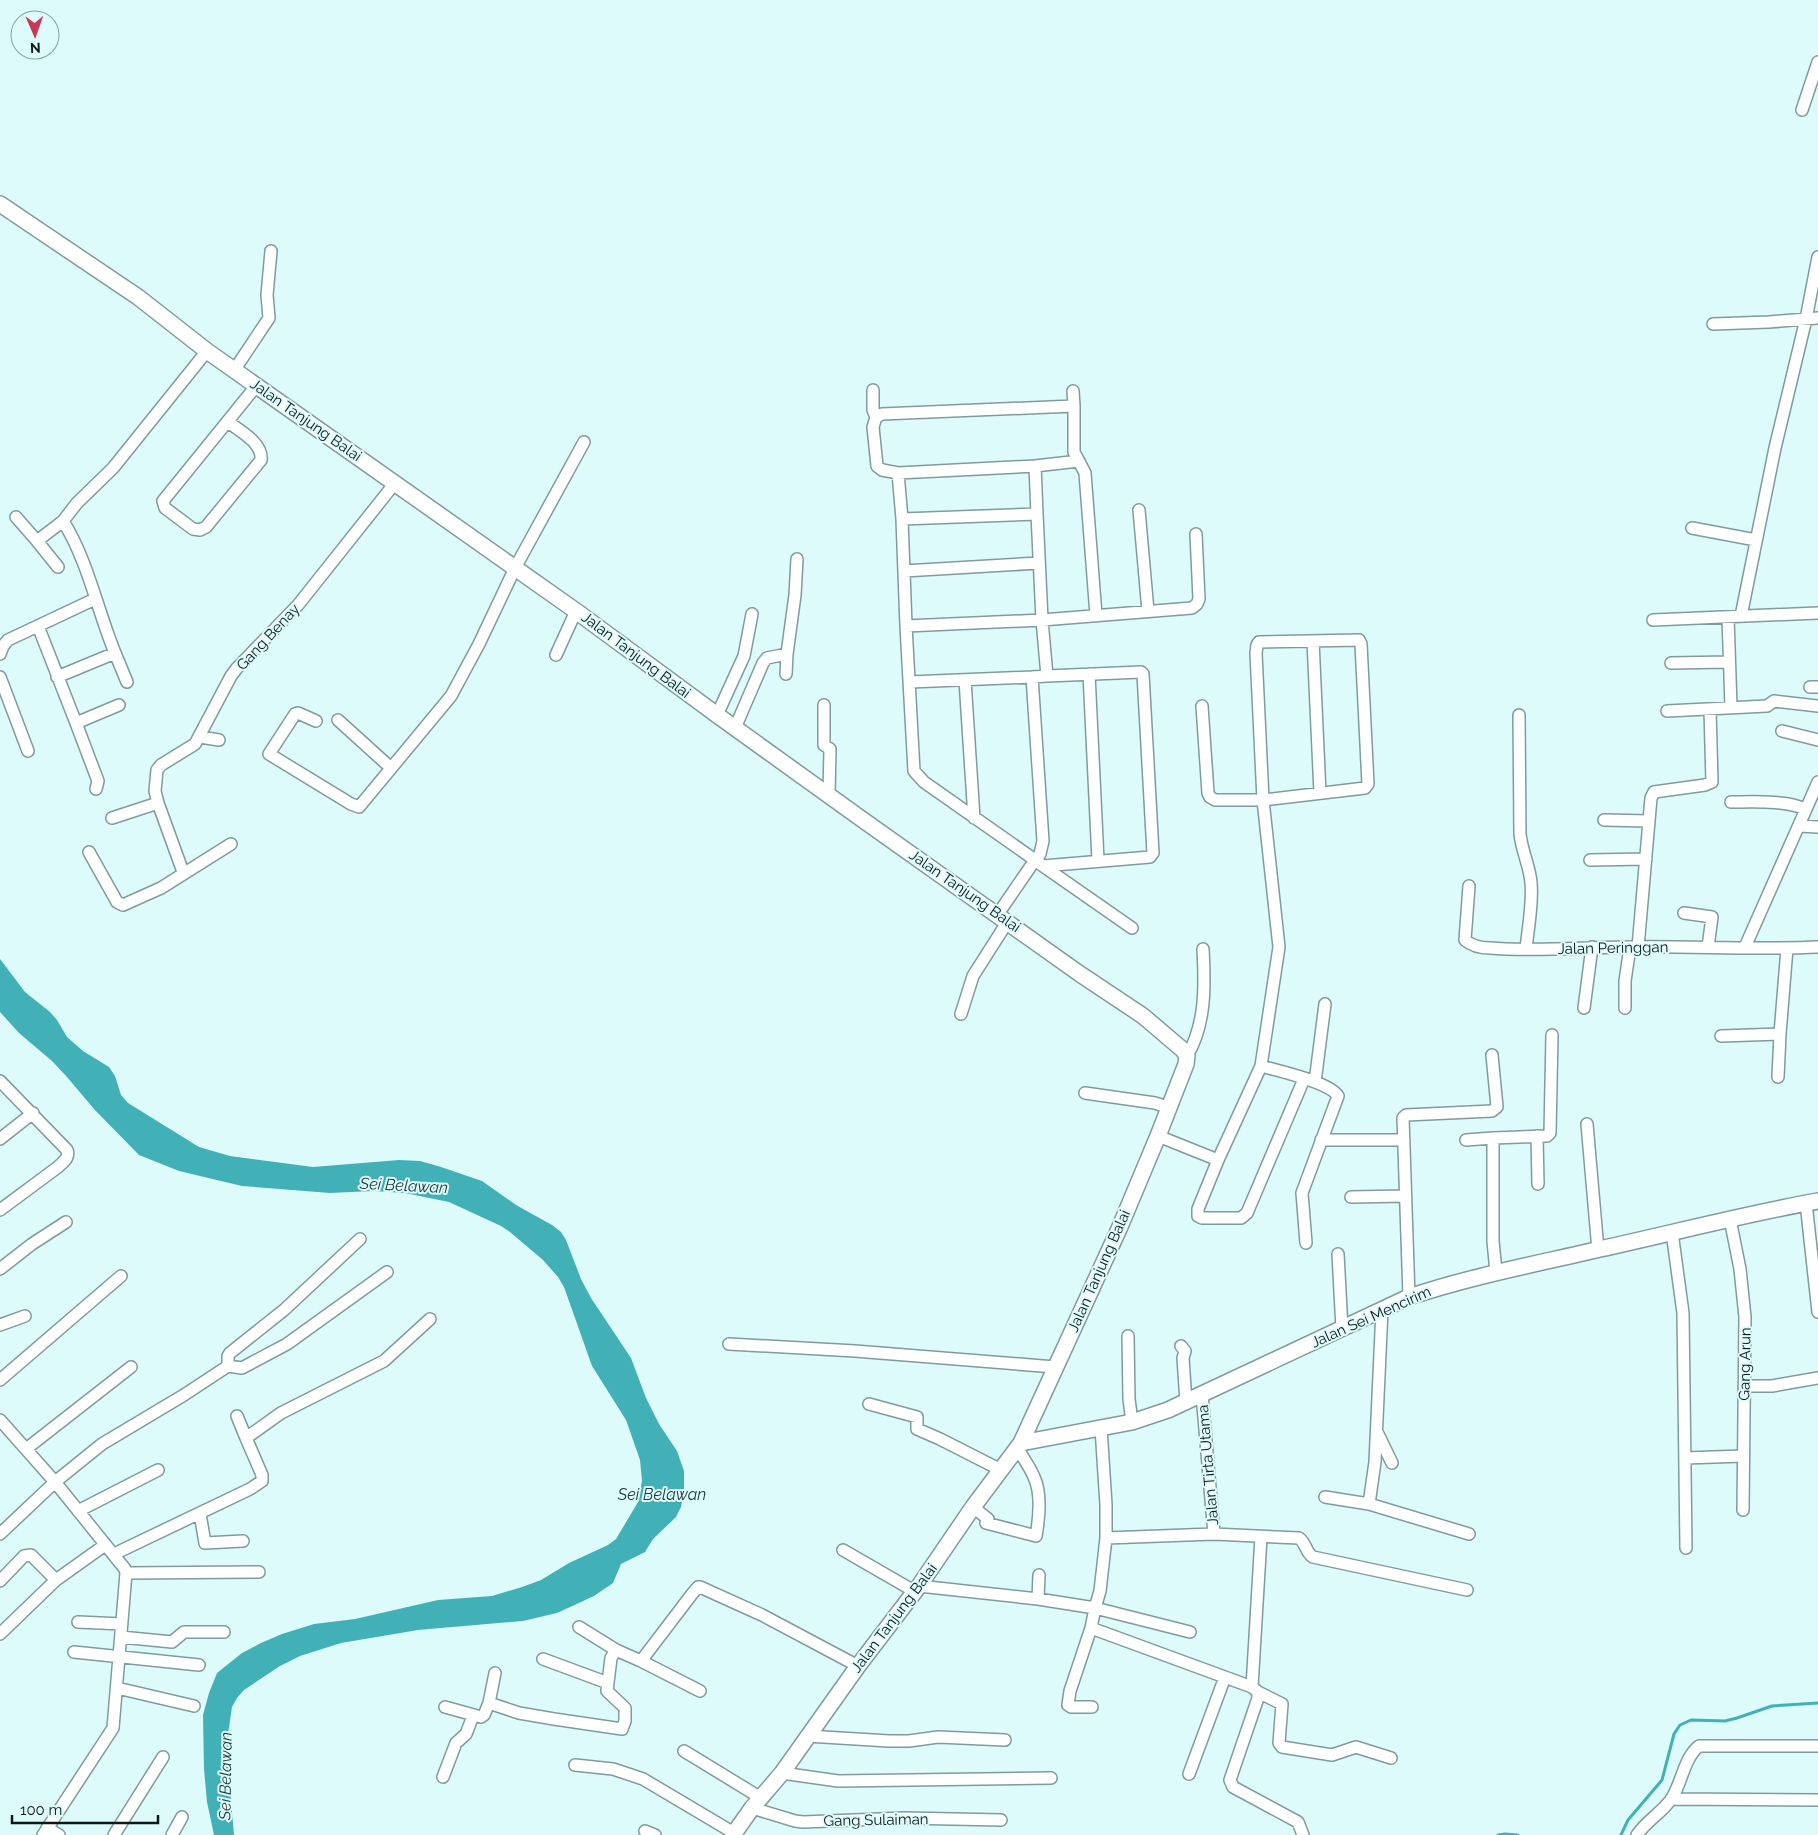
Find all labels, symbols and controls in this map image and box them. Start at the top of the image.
north arrow [10,10,60,60]
text: N [30,40,41,56]
street label: Jalan Tanjung Balai [247,375,365,465]
street label: Gang Benay [233,600,303,674]
street label: Jalan Tanjung Balai [578,608,694,702]
street label: Jalan Tanjung Balai [906,846,1024,936]
street label: Jalan Peringgan [1557,938,1669,958]
water label: Sei Belawan [358,1174,449,1197]
street label: Jalan Tanjung Balai [1064,1207,1134,1335]
street label: Jalan Sei Mencirim [1308,1282,1434,1352]
street label: Gang Arun [1735,1327,1755,1401]
street label: Jalan Tirta Utama [1194,1404,1222,1526]
water label: Sei Belawan [617,1485,706,1504]
street label: Jalan Tanjung Balai [847,1560,941,1676]
water label: Sei Belawan [215,1732,236,1821]
scale bar [12,1792,159,1824]
text: 100 m [20,1801,62,1819]
street label: Gang Sulaiman [823,1810,929,1830]

